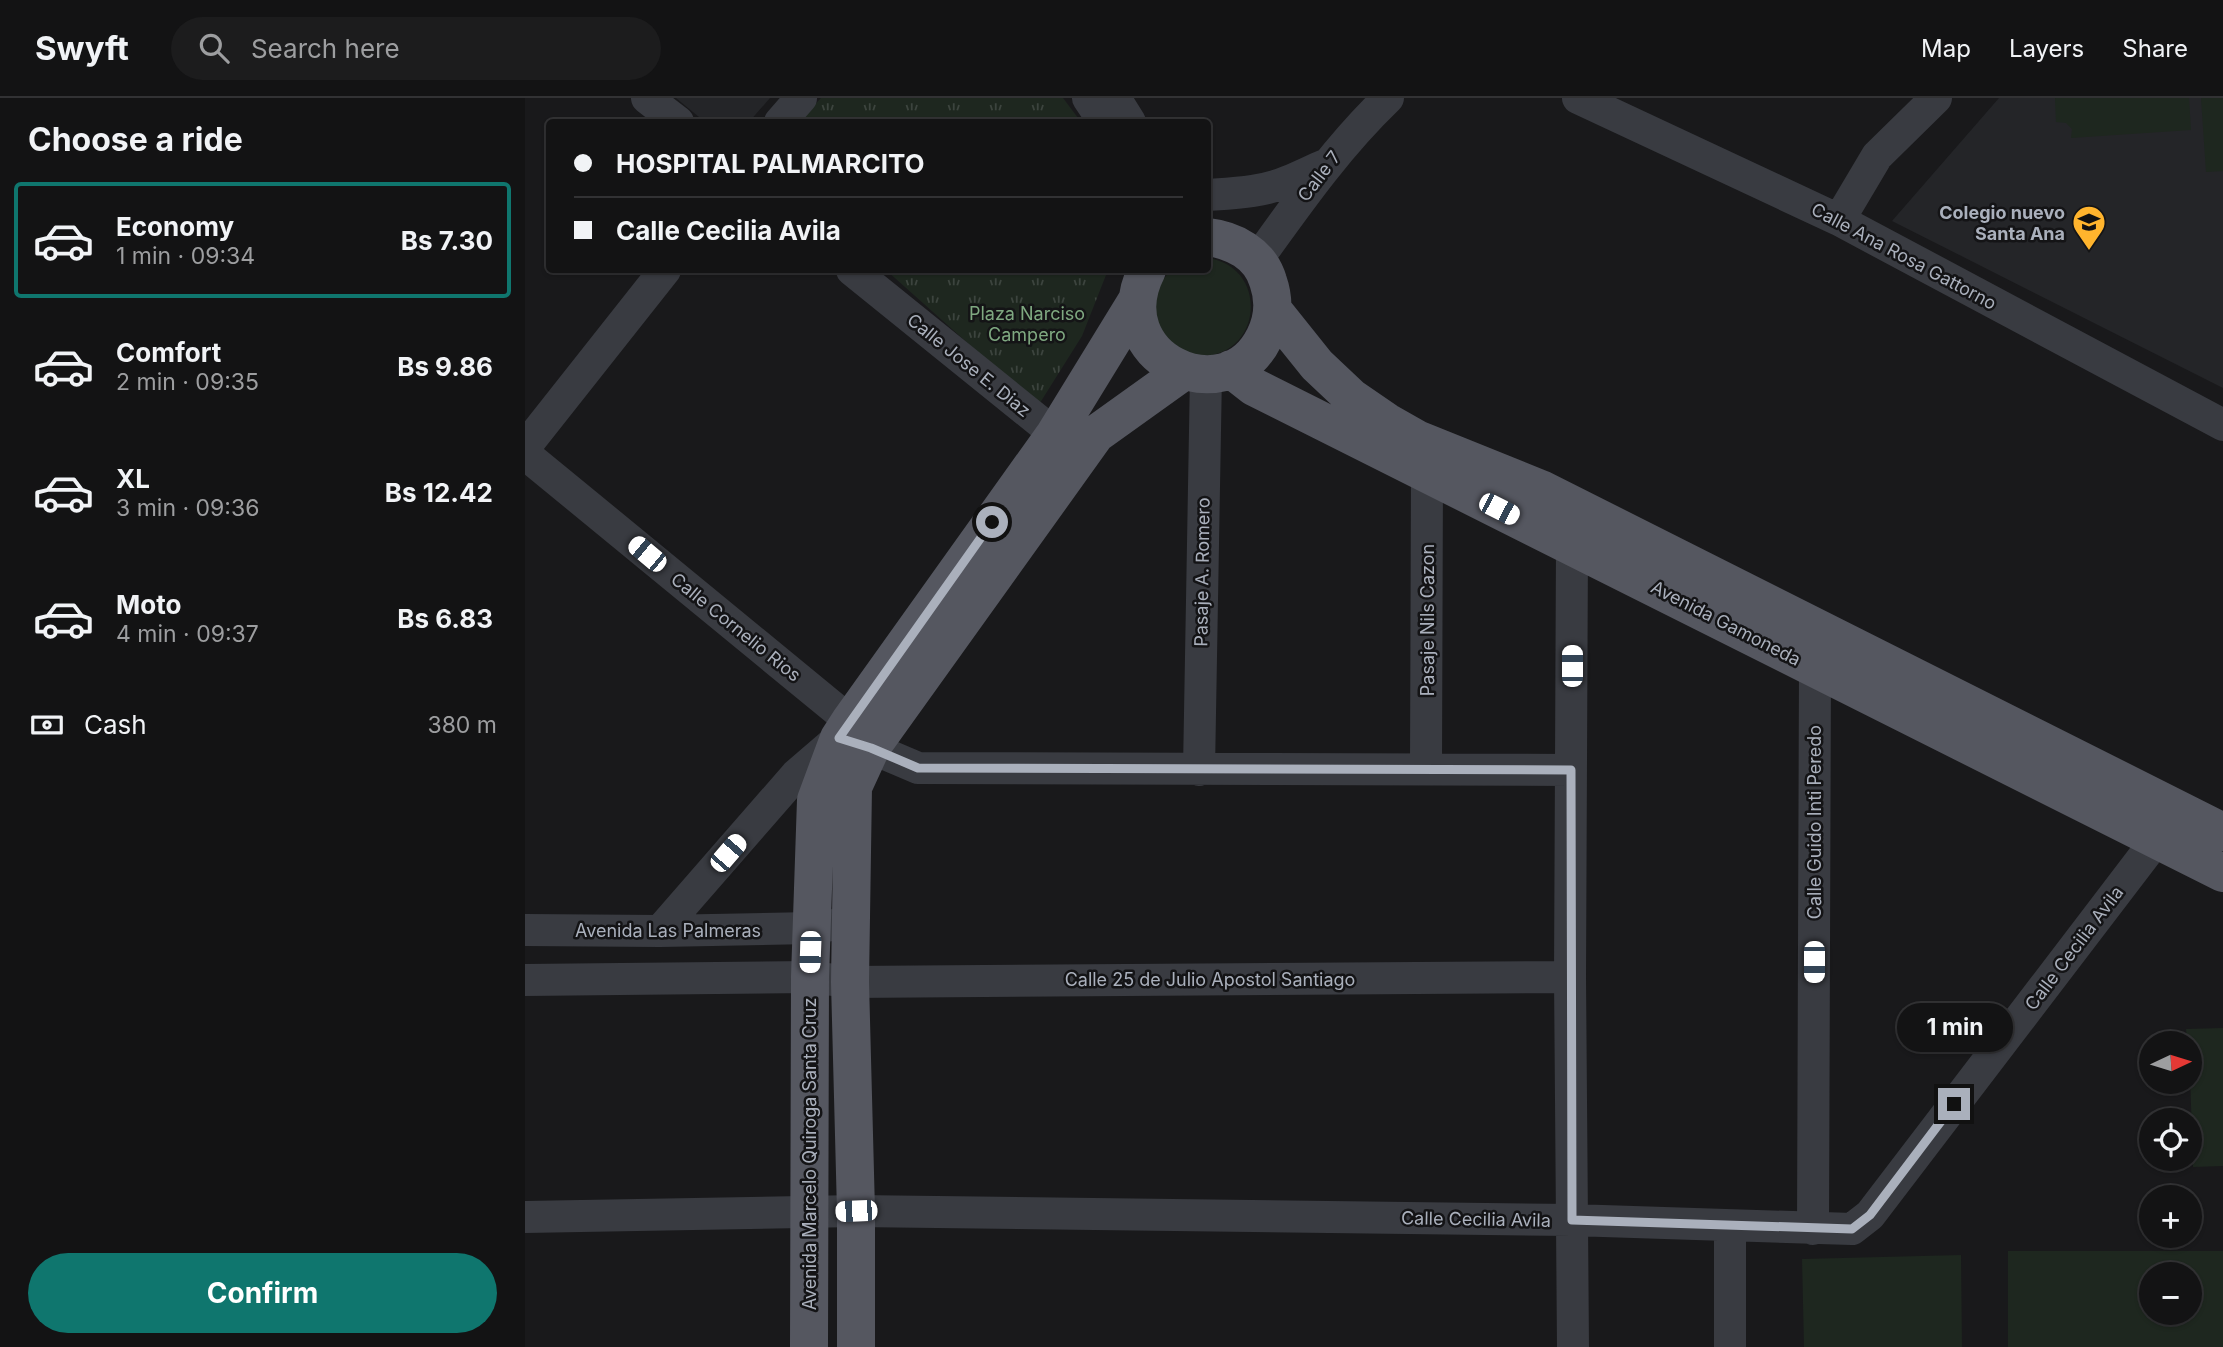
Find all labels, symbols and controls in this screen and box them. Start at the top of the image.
search box [171,17,661,80]
text: Swyft [35,28,129,68]
icon: search [195,29,233,67]
text: Search here [251,33,400,64]
text: Map [1921,34,1971,63]
text: Layers [2009,34,2084,63]
text: Share [2122,34,2188,63]
text: Choose a ride [28,120,243,159]
street label: Calle 7 [1293,147,1345,205]
text: HOSPITAL PALMARCITO [616,148,925,179]
street label: Calle Ana Rosa Gattorno [1808,198,2000,314]
place label: Colegio nuevo Santa Ana [1939,202,2065,244]
school or university icon: Colegio nuevo Santa Ana [2070,203,2108,252]
icon: car [32,209,95,272]
text: Economy [116,211,234,242]
text: Calle Cecilia Avila [616,215,841,246]
text: Bs 7.30 [401,225,493,256]
text: 1 min · 09:34 [116,242,255,270]
park label: Plaza Narciso Campero [969,303,1085,345]
street label: Calle Jose E. Diaz [903,309,1035,421]
icon: car [32,335,95,398]
text: Comfort [116,337,221,368]
text: Bs 9.86 [397,351,493,382]
text: 2 min · 09:35 [116,368,259,396]
icon: car [32,461,95,524]
text: XL [116,463,150,494]
text: Bs 12.42 [385,477,493,508]
car [1476,490,1523,528]
text: 3 min · 09:36 [116,494,259,522]
street label: Pasaje A. Romero [1190,497,1214,647]
route start [976,506,1008,538]
car [625,532,670,576]
street label: Pasaje Nils Cazon [1417,544,1438,696]
street label: Calle Cornelio Rios [667,568,805,686]
street label: Avenida Gamoneda [1648,576,1804,670]
icon: car [32,587,95,650]
text: Moto [116,589,181,620]
text: Bs 6.83 [397,603,493,634]
text: 4 min · 09:37 [116,620,259,648]
car [1562,645,1583,687]
icon: cash [28,706,66,744]
text: Cash [84,709,147,740]
text: 380 m [427,711,497,739]
street label: Calle Guido Inti Peredo [1804,725,1825,919]
car [707,830,750,876]
street label: Calle Cecilia Avila [2021,882,2127,1014]
street label: Avenida Las Palmeras [575,920,761,941]
car [799,931,822,973]
car [1804,941,1825,983]
street label: Calle 25 de Julio Apostol Santiago [1065,969,1355,990]
street label: Avenida Marcelo Quiroga Santa Cruz [799,998,820,1310]
callout: 1 min [1896,1002,2012,1052]
text: 1 min [1927,1013,1983,1041]
north arrow [2139,1031,2201,1094]
map controls [2139,1031,2202,1325]
route end [1938,1088,1970,1120]
button: locate [2139,1108,2202,1171]
button: + [2139,1185,2202,1248]
car [835,1200,878,1222]
street label: Calle Cecilia Avila [1401,1207,1551,1231]
button: Confirm [28,1253,497,1333]
button: − [2139,1262,2202,1325]

